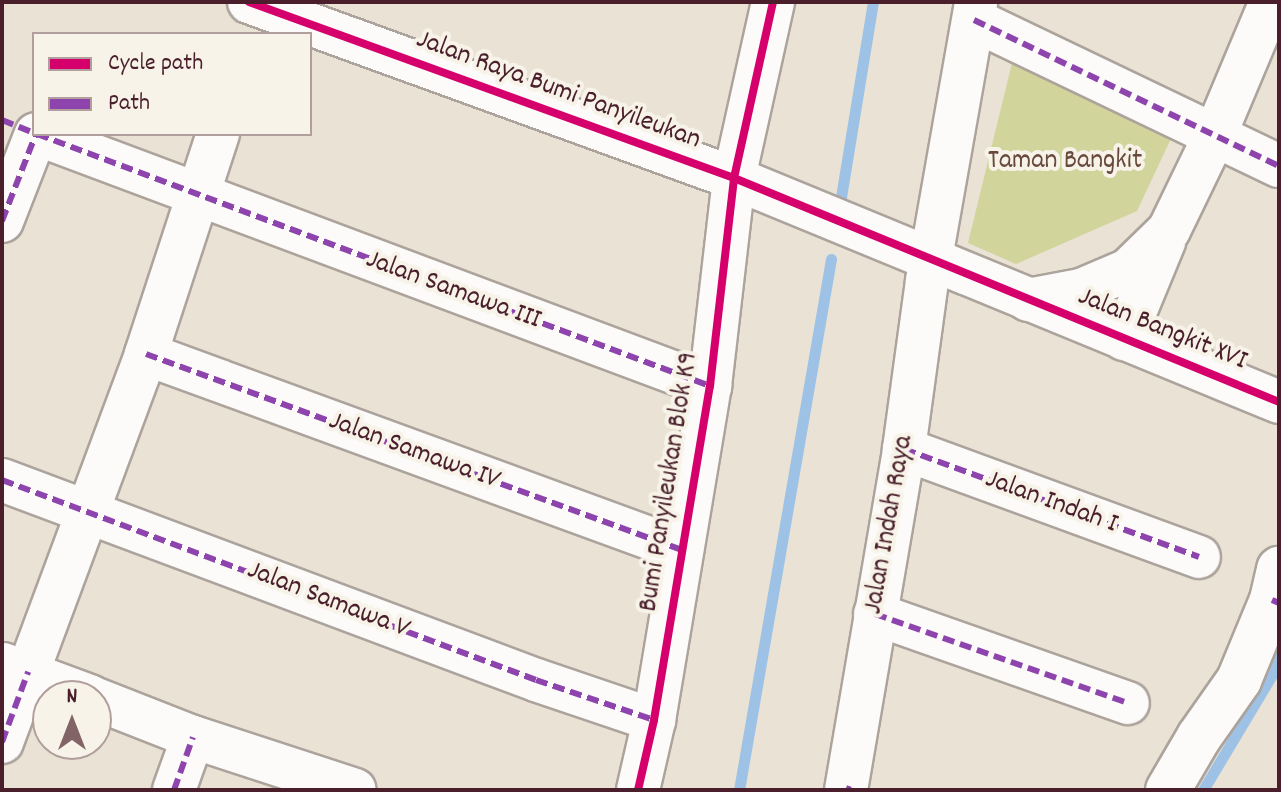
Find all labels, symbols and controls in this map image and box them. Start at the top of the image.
street label: Jalan Raya Bumi Panyileukan [411,24,705,158]
legend [32,32,312,136]
text: Cycle path [108,47,203,81]
text: Path [108,87,150,121]
park label: Taman Bangkit [988,145,1142,179]
street label: Jalan Samawa III [361,244,545,338]
street label: Jalan Bangkit XVI [1073,281,1251,379]
street label: Bumi Panyileukan Blok K9 [633,350,707,614]
street label: Jalan Samawa IV [324,405,504,499]
street label: Jalan Indah Raya [858,433,922,617]
street label: Jalan Indah I [980,464,1122,542]
street label: Jalan Samawa V [242,555,414,647]
north arrow [32,680,112,760]
text: N [67,682,77,713]

